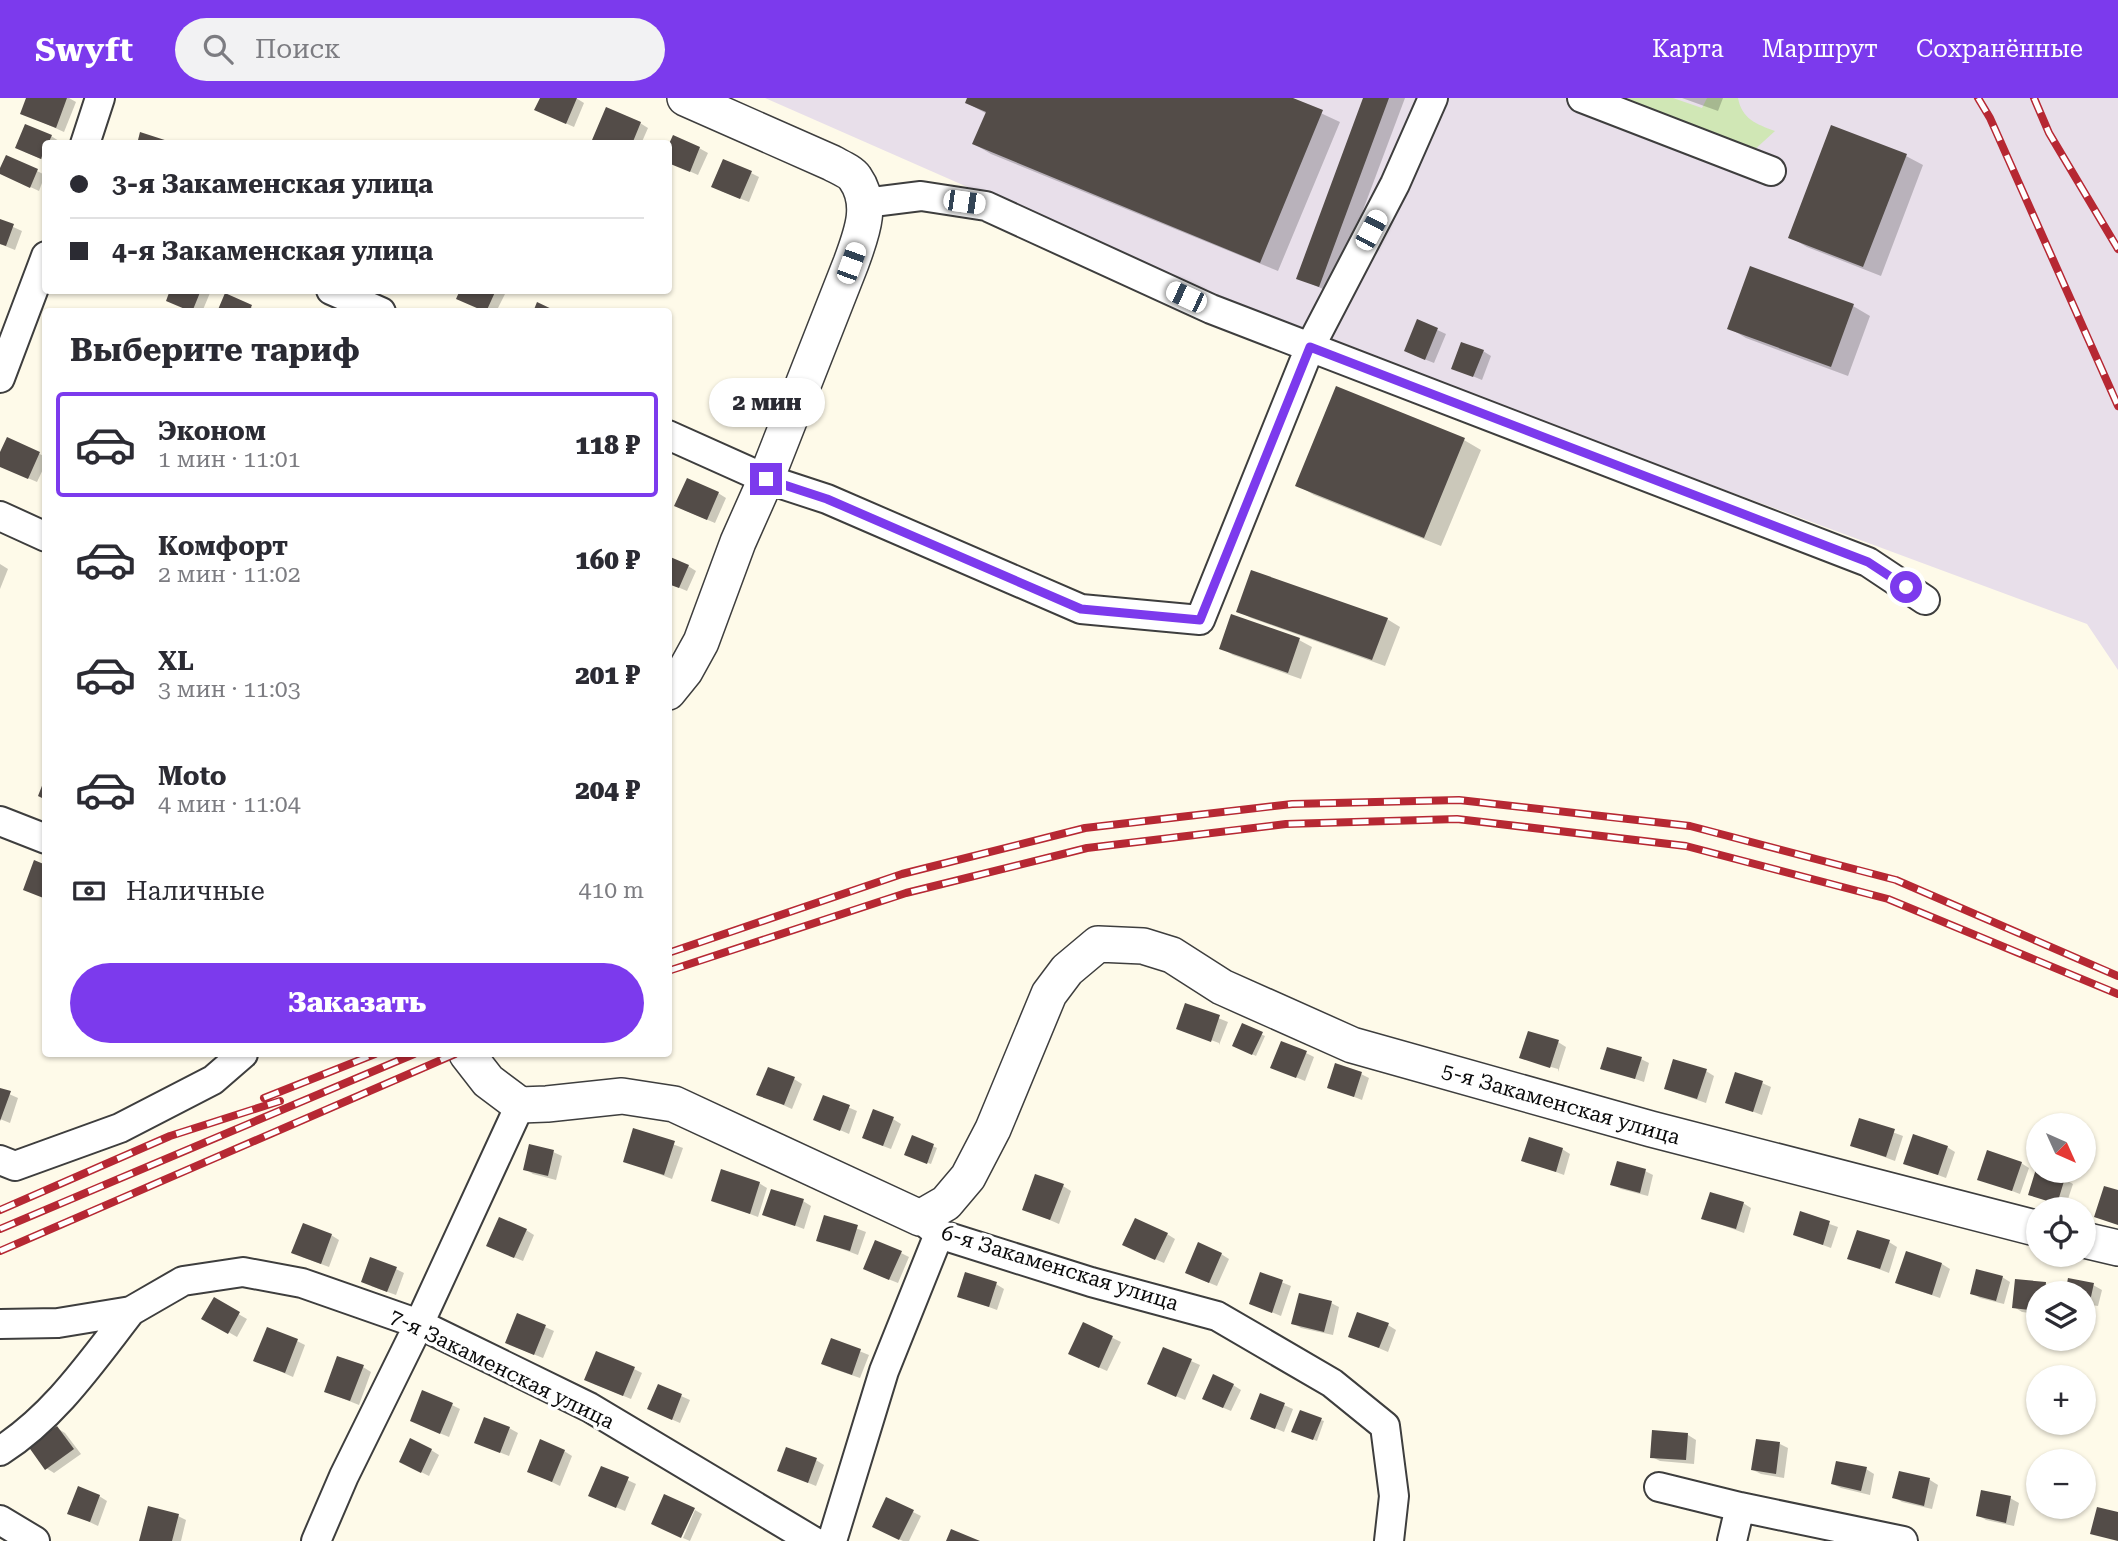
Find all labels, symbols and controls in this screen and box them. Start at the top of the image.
search box [175,18,665,81]
text: Swyft [35,30,133,69]
icon: search [199,30,237,68]
text: Поиск [255,34,341,64]
text: Карта [1652,35,1724,63]
text: Маршрут [1762,35,1878,63]
text: Сохранённые [1916,35,2083,63]
text: 3-я Закаменская улица [112,169,433,199]
car [942,189,987,215]
car [1352,207,1391,253]
text: 4-я Закаменская улица [112,236,433,266]
car [834,240,869,286]
car [1163,279,1210,315]
text: Выберите тариф [70,331,360,369]
callout: 2 мин [708,378,824,426]
text: 2 мин [732,389,802,416]
icon: car [74,413,137,476]
text: Эконом [158,416,266,446]
text: 118 ₽ [575,430,640,460]
text: 1 мин · 11:01 [158,446,301,473]
route end [750,463,782,495]
icon: car [74,528,137,591]
text: Комфорт [158,531,288,561]
text: 160 ₽ [575,545,640,575]
text: 2 мин · 11:02 [158,561,301,588]
route start [1890,571,1922,603]
icon: car [74,643,137,706]
text: XL [158,646,194,676]
text: 201 ₽ [575,660,640,690]
text: 3 мин · 11:03 [158,676,301,703]
icon: car [74,758,137,821]
text: Moto [158,761,227,791]
text: 204 ₽ [575,775,640,805]
text: 4 мин · 11:04 [158,791,301,818]
icon: cash [70,872,108,910]
text: Наличные [126,876,265,906]
text: 410 m [579,877,644,904]
button: Заказать [70,963,644,1043]
street label: 5-я Закаменская улица [1439,1058,1684,1150]
north arrow [2026,1113,2096,1183]
map controls [2026,1113,2096,1519]
button: locate [2026,1197,2096,1267]
street label: 6-я Закаменская улица [938,1220,1182,1316]
button: layers [2026,1281,2096,1351]
street label: 7-я Закаменская улица [386,1304,619,1434]
button: + [2026,1365,2096,1435]
button: − [2026,1449,2096,1519]

